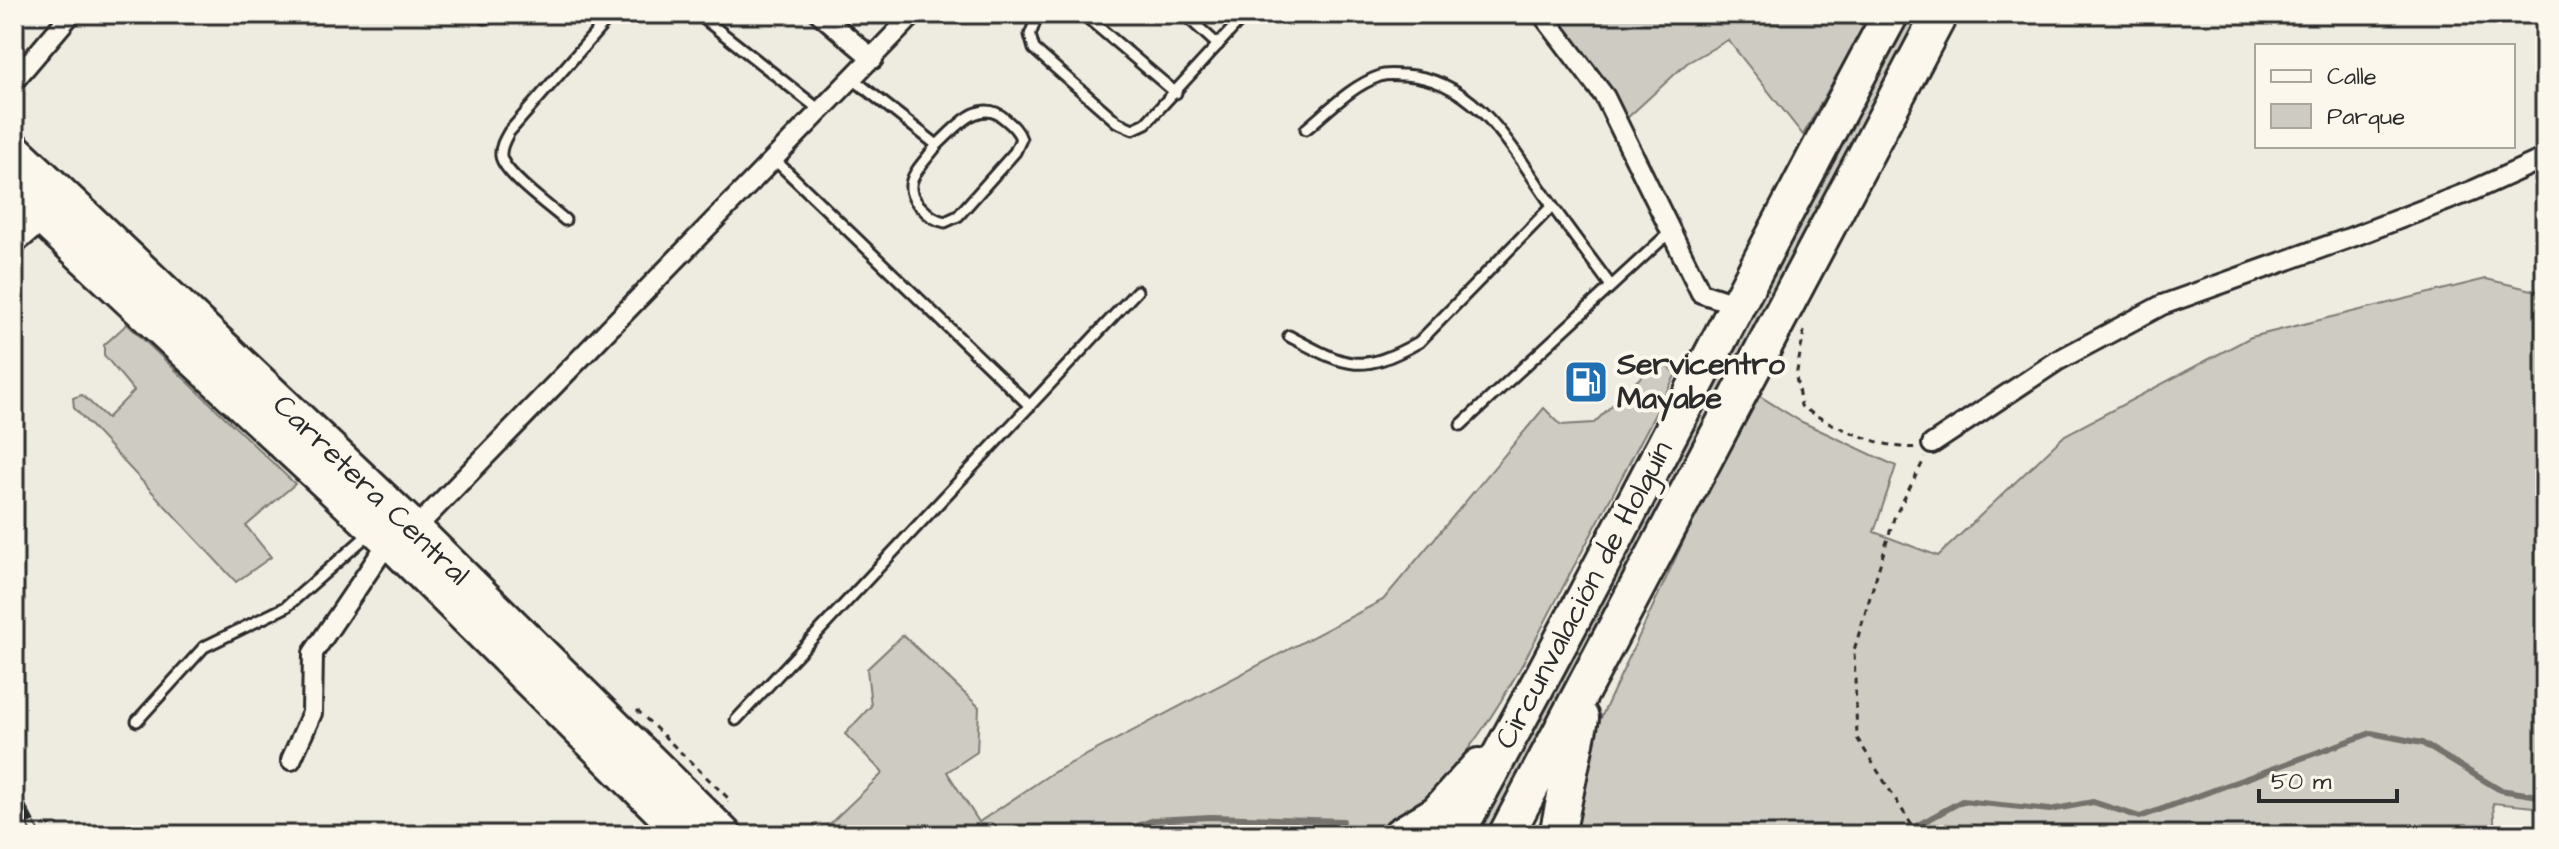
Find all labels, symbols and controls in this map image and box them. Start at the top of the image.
legend [2255,44,2515,148]
text: Calle [2327,60,2377,94]
text: Parque [2327,100,2405,134]
place label: Servicentro Mayabe [1616,344,1785,422]
fuel station icon: Servicentro Mayabe [1562,358,1610,406]
street label: Carretera Central [263,385,479,595]
street label: Circunvalación de Holguín [1485,434,1684,757]
scale bar [2259,753,2397,803]
text: 50 m [2271,765,2332,799]

